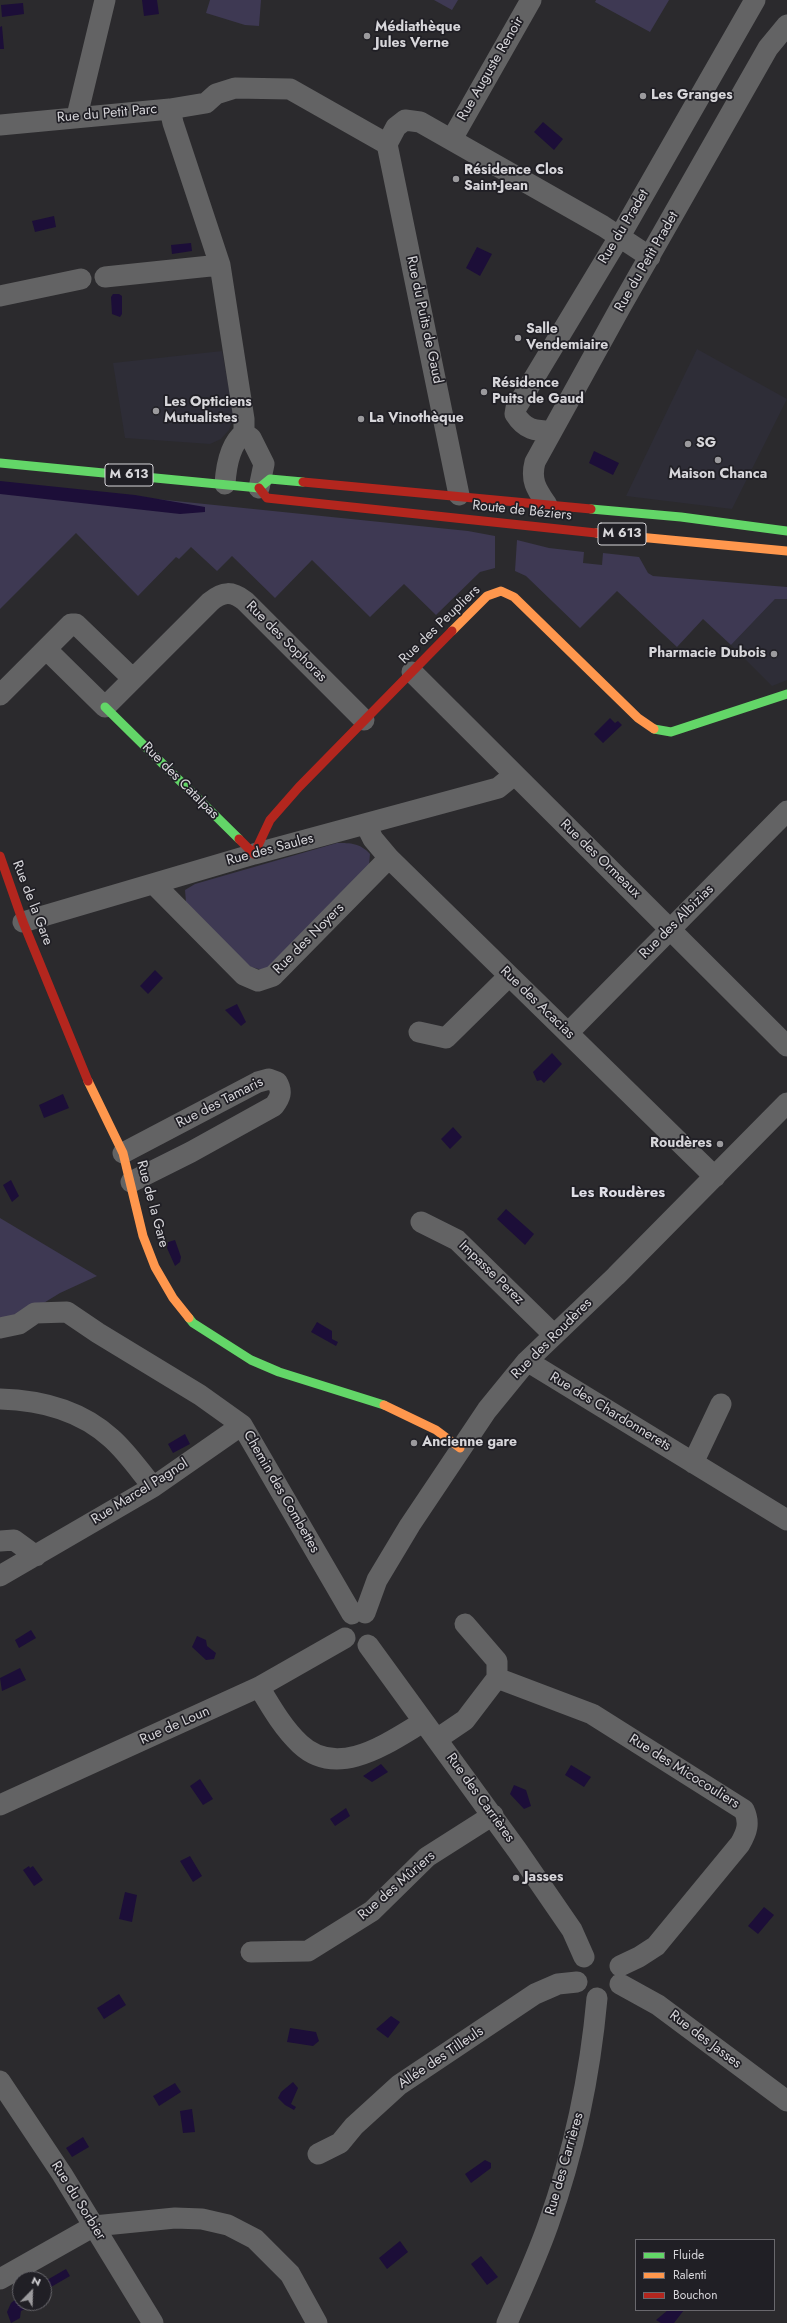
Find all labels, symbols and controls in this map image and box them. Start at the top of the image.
street label: Rue Auguste Renoir [454,14,528,124]
place label: Médiathèque Jules Verne [375,20,461,52]
marker: Médiathèque Jules Verne [362,31,372,41]
place label: Les Granges [651,88,733,104]
marker: Les Granges [638,91,648,101]
street label: Rue du Petit Parc [56,101,158,127]
place label: Résidence Clos Saint-Jean [464,163,563,196]
marker: Résidence Clos Saint-Jean [451,174,461,184]
street label: Rue du Pradet [595,187,653,267]
street label: Rue du Petit Pradet [612,209,682,315]
street label: Rue du Puits de Gaud [402,255,446,385]
place label: Salle Vendemiaire [526,322,608,354]
marker: Salle Vendemiaire [513,333,523,343]
place label: Résidence Puits de Gaud [492,376,584,408]
marker: Résidence Puits de Gaud [479,387,489,397]
place label: Les Opticiens Mutualistes [164,395,252,428]
marker: Les Opticiens Mutualistes [151,406,161,416]
place label: La Vinothèque [369,411,464,427]
marker: La Vinothèque [356,414,366,424]
place label: SG [696,436,716,452]
marker: SG [683,439,693,449]
marker: Maison Chanca [713,455,723,465]
road number: M 613 [105,464,153,486]
place label: Maison Chanca [669,467,767,483]
street label: Route de Béziers [472,497,572,525]
road number: M 613 [598,523,646,545]
street label: Rue des Peupliers [396,582,484,668]
street label: Rue des Sophoras [242,598,330,686]
place label: Pharmacie Dubois [649,646,766,662]
marker: Pharmacie Dubois [769,649,779,659]
street label: Rue des Catalpas [138,739,222,823]
street label: Rue des Ormeaux [556,816,644,902]
street label: Rue des Saules [225,830,315,870]
street label: Rue de la Gare [8,858,56,948]
street label: Rue des Albizias [636,881,718,963]
street label: Rue des Noyers [270,900,348,978]
street label: Rue des Acacias [496,963,578,1043]
street label: Rue des Tamaris [174,1074,266,1132]
place label: Roudères [650,1136,712,1152]
marker: Roudères [715,1139,725,1149]
street label: Rue de la Gare [132,1159,172,1249]
district label: Les Roudères [571,1184,665,1202]
street label: Impasse Perez [455,1238,527,1308]
street label: Rue des Roudères [508,1295,596,1383]
street label: Rue des Chardonnerets [546,1369,674,1455]
street label: Chemin des Combettes [239,1428,323,1556]
place label: Ancienne gare [422,1435,517,1451]
marker: Ancienne gare [409,1438,419,1448]
street label: Rue Marcel Pagnol [89,1456,191,1528]
street label: Rue de Loun [137,1703,213,1749]
street label: Rue des Micocouliers [626,1731,742,1813]
street label: Rue des Carrières [442,1750,518,1846]
street label: Rue des Mûriers [355,1848,439,1924]
place label: Jasses [524,1870,563,1886]
marker: Jasses [511,1873,521,1883]
street label: Rue des Jasses [666,2007,744,2073]
street label: Allée des Tilleuls [395,2023,487,2093]
street label: Rue des Carrières [542,2111,588,2217]
street label: Rue du Sorbier [47,2158,109,2244]
legend [635,2239,775,2311]
text: Fluide [673,2246,704,2264]
text: Ralenti [673,2266,707,2284]
north arrow [12,2271,52,2311]
text: N [29,2272,43,2290]
text: Bouchon [673,2286,717,2304]

